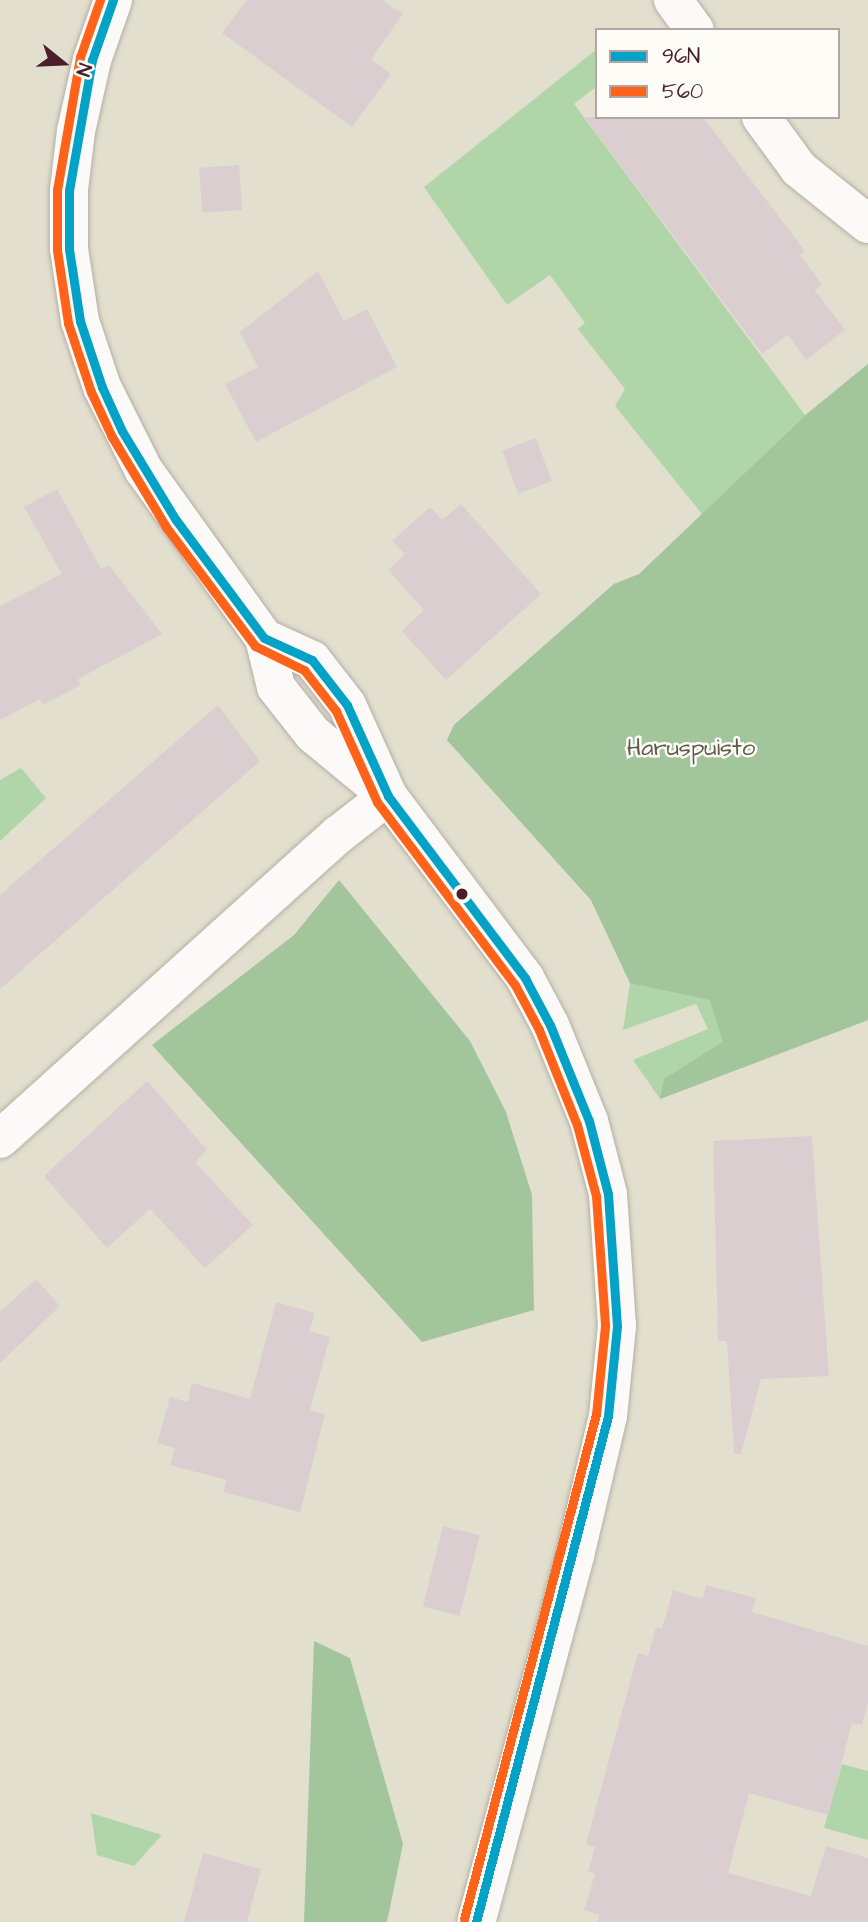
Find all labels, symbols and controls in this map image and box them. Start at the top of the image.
north arrow [28,28,98,98]
legend [595,28,840,119]
text: 96N [662,42,700,71]
text: N [69,60,98,79]
text: 560 [662,77,703,106]
park label: Haruspuisto [627,735,755,763]
unlabelled marker [455,887,469,901]

